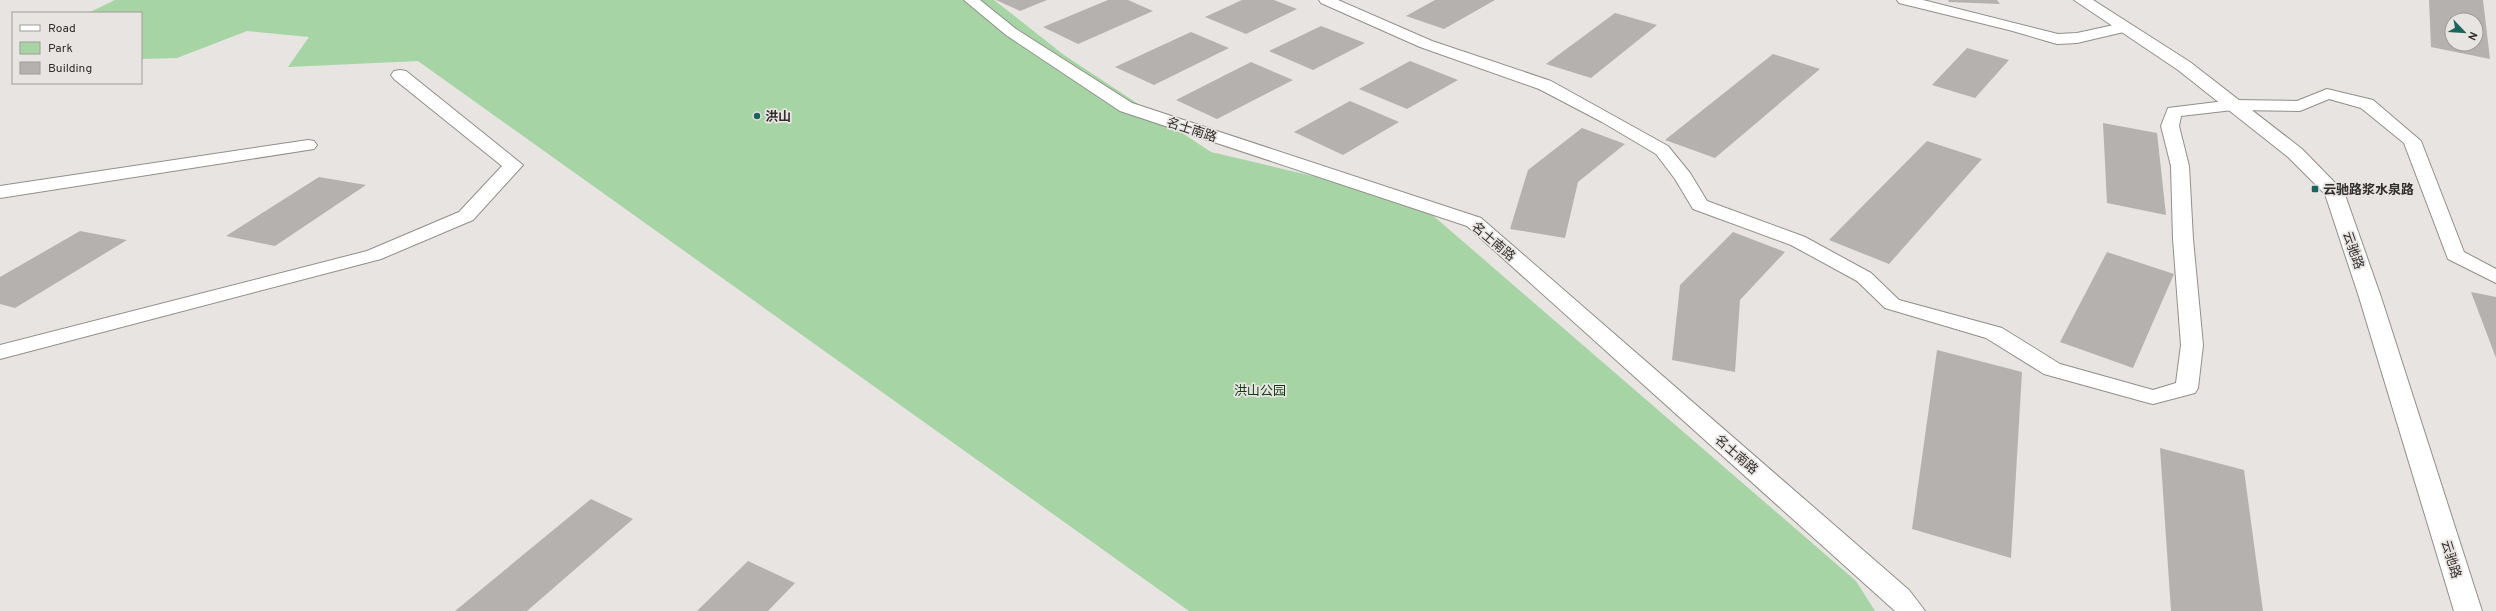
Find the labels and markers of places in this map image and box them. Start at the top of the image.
place label: 洪山 [765,109,791,126]
marker: 洪山 [752,111,762,121]
place label: 云驰路浆水泉路 [2323,182,2414,199]
marker: 云驰路浆水泉路 [2310,184,2320,194]

